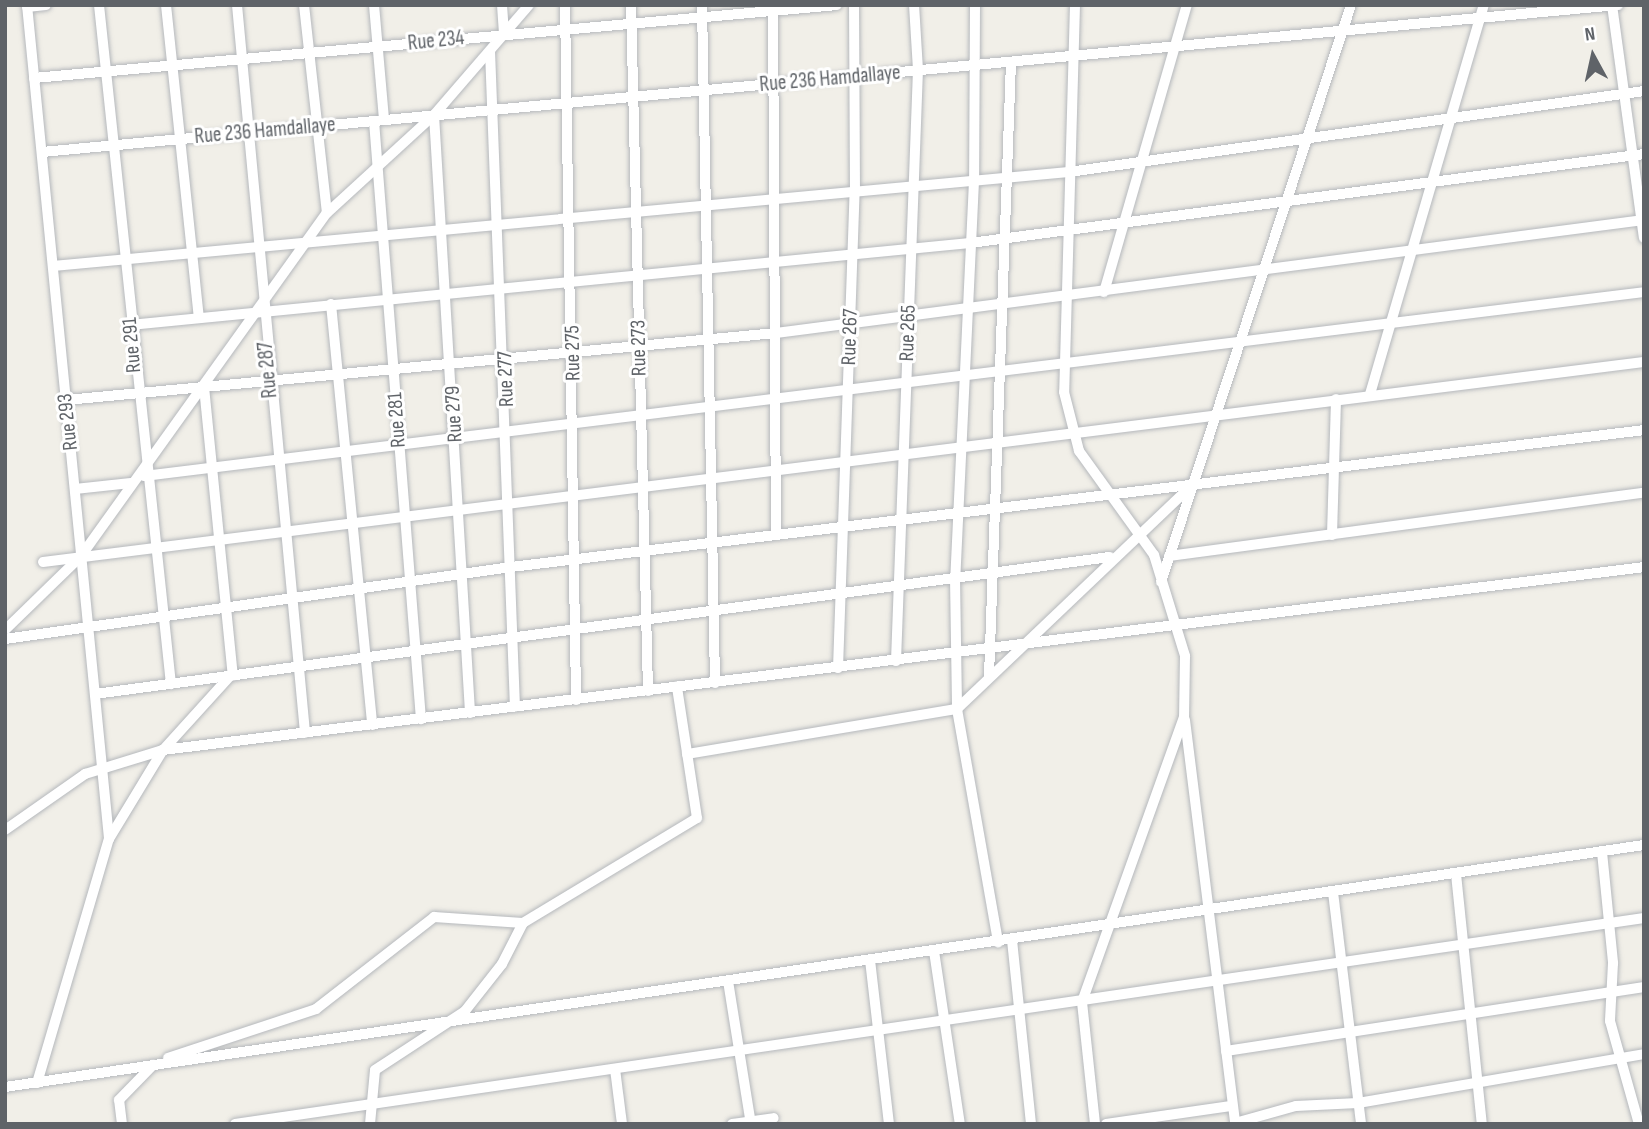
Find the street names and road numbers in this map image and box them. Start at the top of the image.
street label: Rue 234 [407,26,465,56]
street label: Rue 236 Hamdallaye [758,60,902,98]
street label: Rue 236 Hamdallaye [193,112,337,150]
street label: Rue 265 [894,304,922,362]
street label: Rue 267 [836,308,864,366]
street label: Rue 291 [117,316,147,374]
street label: Rue 273 [626,320,652,376]
street label: Rue 275 [560,325,586,381]
street label: Rue 287 [253,341,283,399]
street label: Rue 277 [492,351,520,407]
street label: Rue 279 [440,385,468,443]
street label: Rue 281 [382,391,412,449]
street label: Rue 293 [52,392,84,452]

